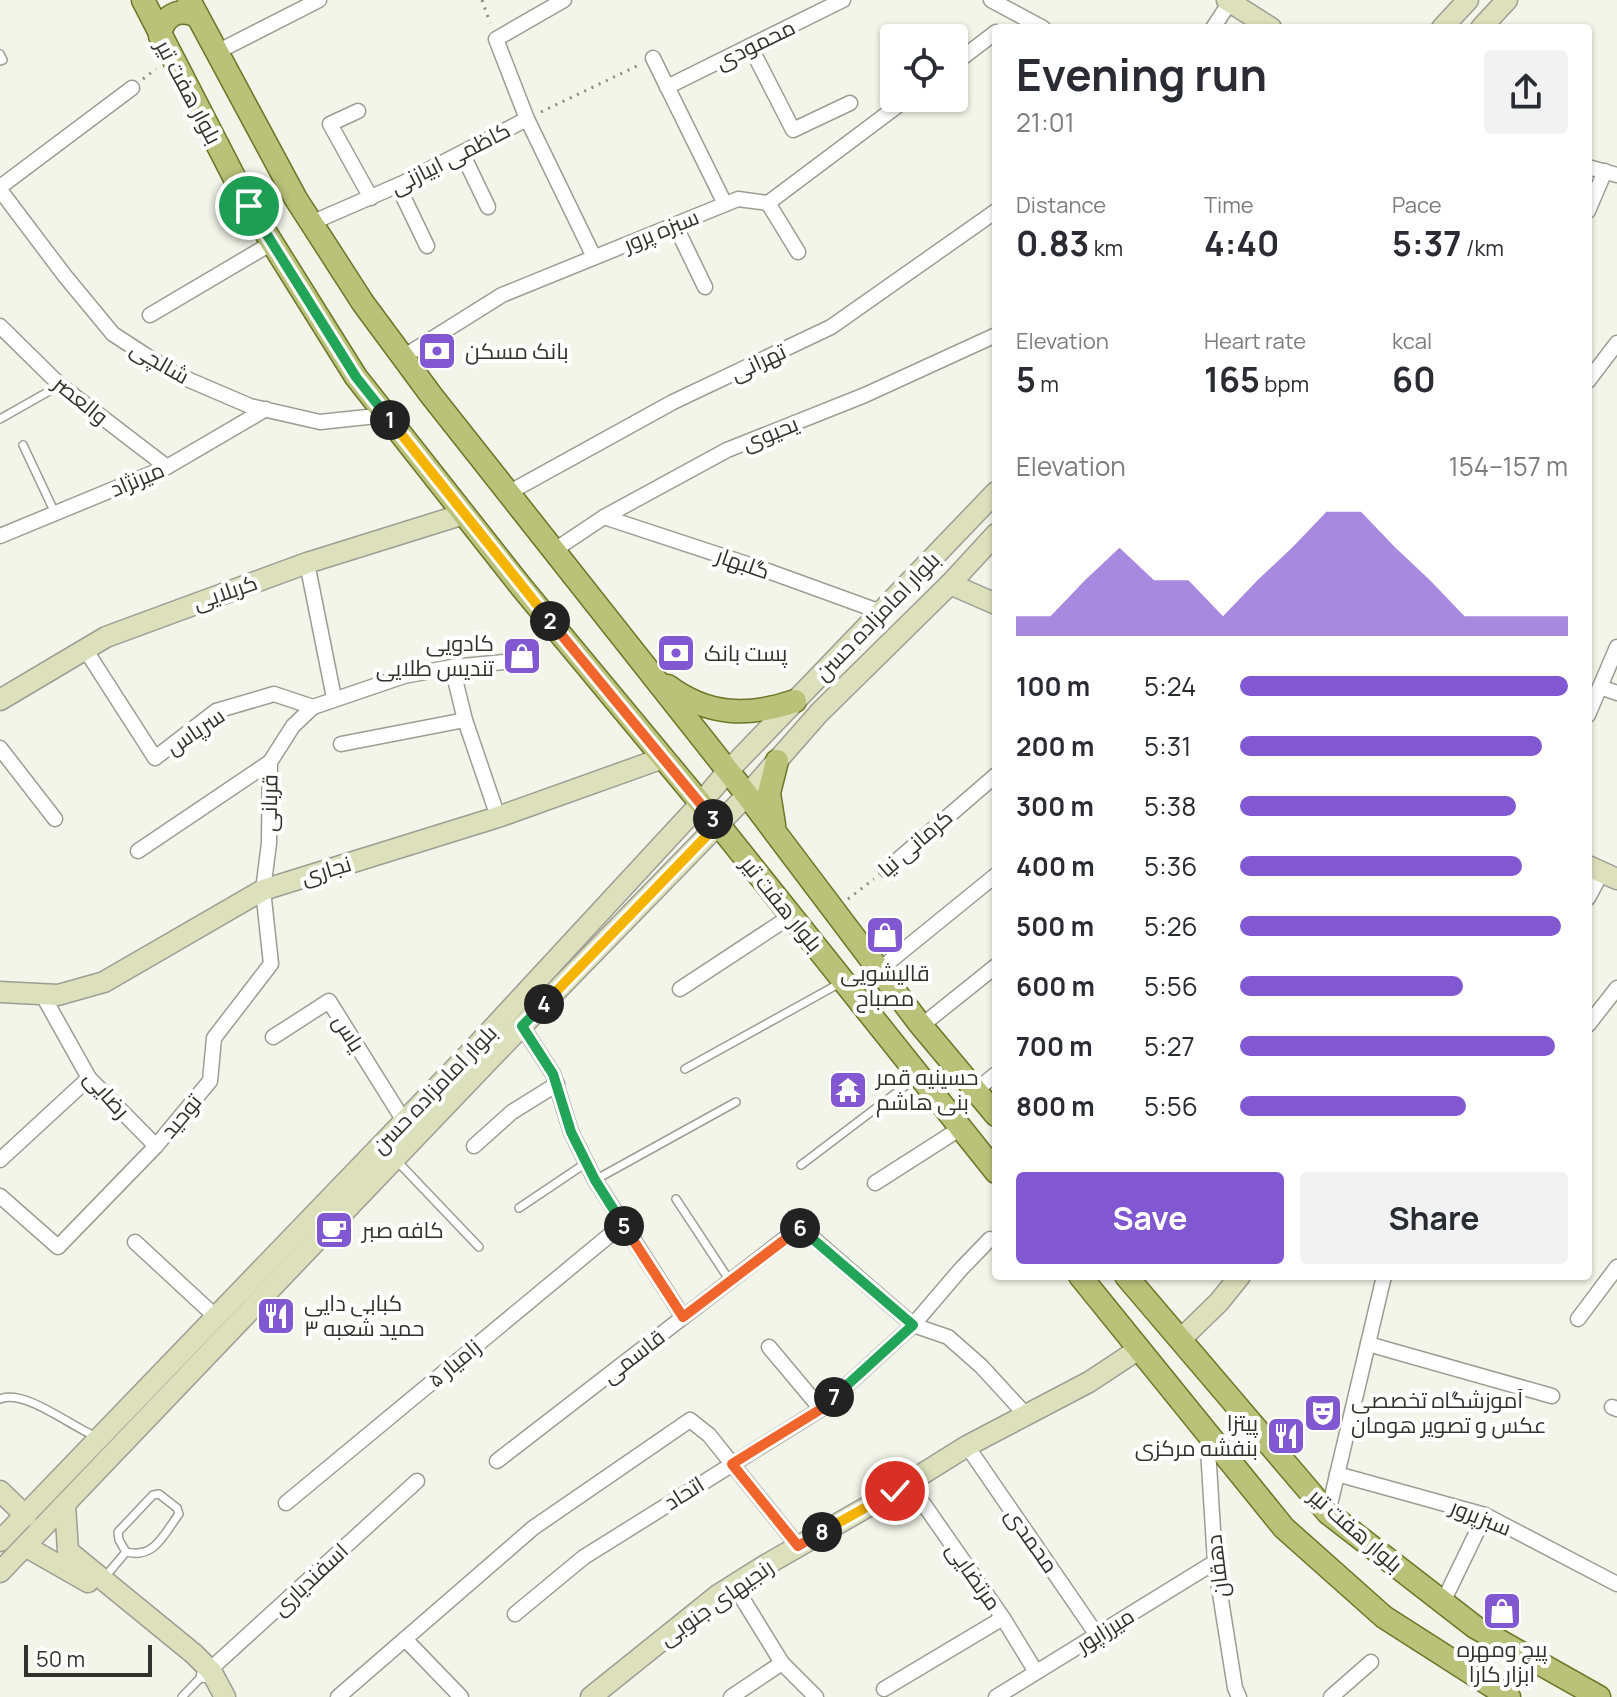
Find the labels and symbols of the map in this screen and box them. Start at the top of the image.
street label: محمودی [710,12,800,76]
street label: بلوار هفت تیر [148,33,229,150]
street label: کاظمی ابیازنی [385,115,515,201]
pin [215,172,283,240]
street label: سبزه پرور [617,201,703,259]
bank icon: بانک مسکن [416,330,458,372]
street label: شالچی [125,333,195,391]
place label: بانک مسکن [465,336,569,366]
street label: تهرانی [725,336,791,388]
street label: والعصر [46,367,115,431]
pin: 1 [370,400,410,440]
street label: یحیوی [737,408,803,458]
street label: میرنژاد [105,454,169,504]
street label: گلبهار [710,539,774,586]
street label: بلوار امامزاده حسن [808,545,946,687]
street label: کربلایی [189,567,261,617]
pin: 2 [530,601,570,641]
place label: کادویی تندیس طلایی [376,628,494,683]
bank icon: پست بانک [655,632,697,674]
shop icon: کادویی تندیس طلایی [501,635,543,677]
place label: پست بانک [704,638,788,668]
street label: سرپاس [160,700,230,762]
street label: قربانی [253,774,285,832]
pin: 3 [693,799,733,839]
street label: کرمانی نیا [871,802,959,884]
street label: نجاری [297,848,355,892]
street label: بلوار هفت تیر [733,849,830,958]
shop icon: قالیشویی مصباح [864,914,906,956]
place label: قالیشویی مصباح [840,958,930,1013]
pin: 4 [524,984,564,1024]
street label: یاس [326,1009,372,1058]
street label: بلوار امامزاده حسن [365,1018,503,1160]
place label: حسینیه قمر بنی هاشم [874,1062,978,1118]
street label: رضایی [77,1063,137,1125]
temple icon: حسینیه قمر بنی هاشم [827,1069,869,1111]
street label: توحید [154,1087,208,1144]
pin: 5 [604,1206,644,1246]
pin: 6 [780,1208,820,1248]
cafe icon: کافه صبر [313,1209,355,1251]
place label: کافه صبر [360,1215,444,1245]
place label: کبابی دایی حمید شعبه ۳ [304,1288,424,1343]
restaurant icon: کبابی دایی حمید شعبه ۳ [255,1295,297,1337]
street label: قاسمی [595,1322,671,1390]
street label: زامیار ۵ [421,1332,487,1394]
pin: 7 [814,1377,854,1417]
place label: آموزشگاه تخصصی عکس و تصویر هومان [1351,1385,1546,1440]
theatre icon: آموزشگاه تخصصی عکس و تصویر هومان [1302,1392,1344,1434]
place label: پیتزا بنفشه مرکزی [1135,1408,1258,1463]
restaurant icon: پیتزا بنفشه مرکزی [1265,1415,1307,1457]
pin [861,1457,929,1525]
street label: اتحاد [658,1469,710,1517]
street label: بلوار هفت تیر [1302,1480,1409,1579]
street label: سبزپرور [1444,1490,1516,1543]
street label: محمدی [999,1501,1065,1579]
pin: 8 [802,1512,842,1552]
street label: دهقان [1198,1533,1236,1599]
street label: اسفندیاری [265,1536,355,1622]
street label: مرتضایی [940,1536,1008,1616]
street label: رنجیهای جنوبی [653,1552,779,1652]
shop icon: پیچ ومهره ابزار کارا [1481,1590,1523,1632]
street label: میرزاپور [1069,1601,1140,1661]
place label: پیچ ومهره ابزار کارا [1457,1634,1547,1689]
scale bar [24,1641,152,1677]

